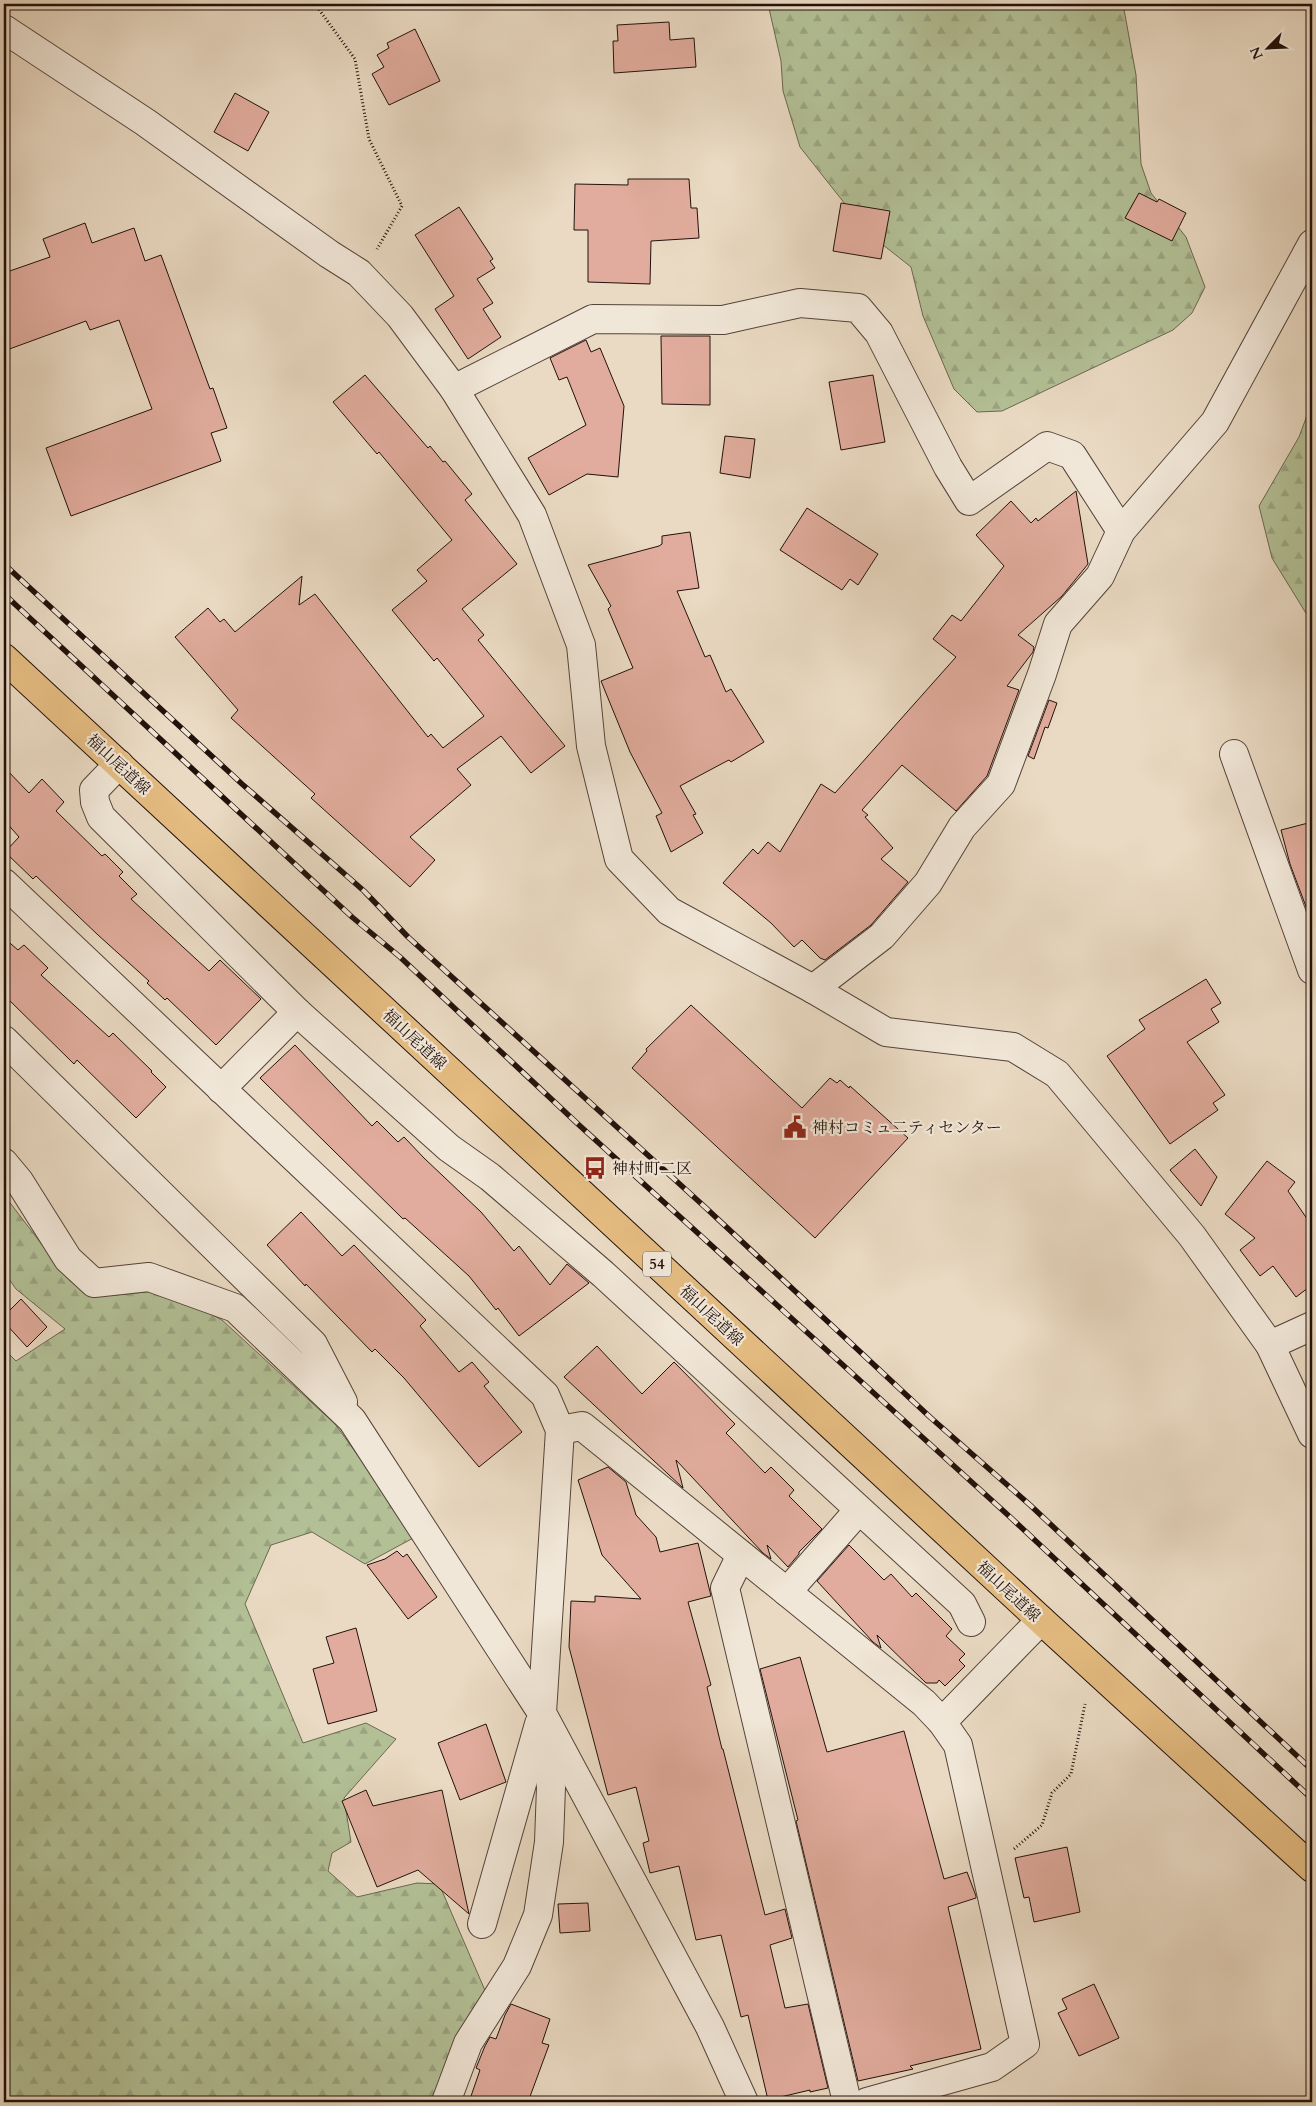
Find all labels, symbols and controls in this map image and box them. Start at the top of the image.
north arrow [1244,22,1294,72]
text: N [1245,44,1268,63]
street label: 福山尾道線 [82,729,155,800]
street label: 福山尾道線 [378,1004,451,1075]
public building icon: 神村コミュ二ティセンター [782,1114,808,1140]
place label: 神村コミュ二ティセンター [812,1117,1002,1139]
bus stop icon: 神村町二区 [582,1155,608,1181]
place label: 神村町二区 [612,1158,692,1180]
road number: 54 [643,1252,671,1276]
street label: 福山尾道線 [675,1280,748,1351]
street label: 福山尾道線 [972,1556,1045,1627]

